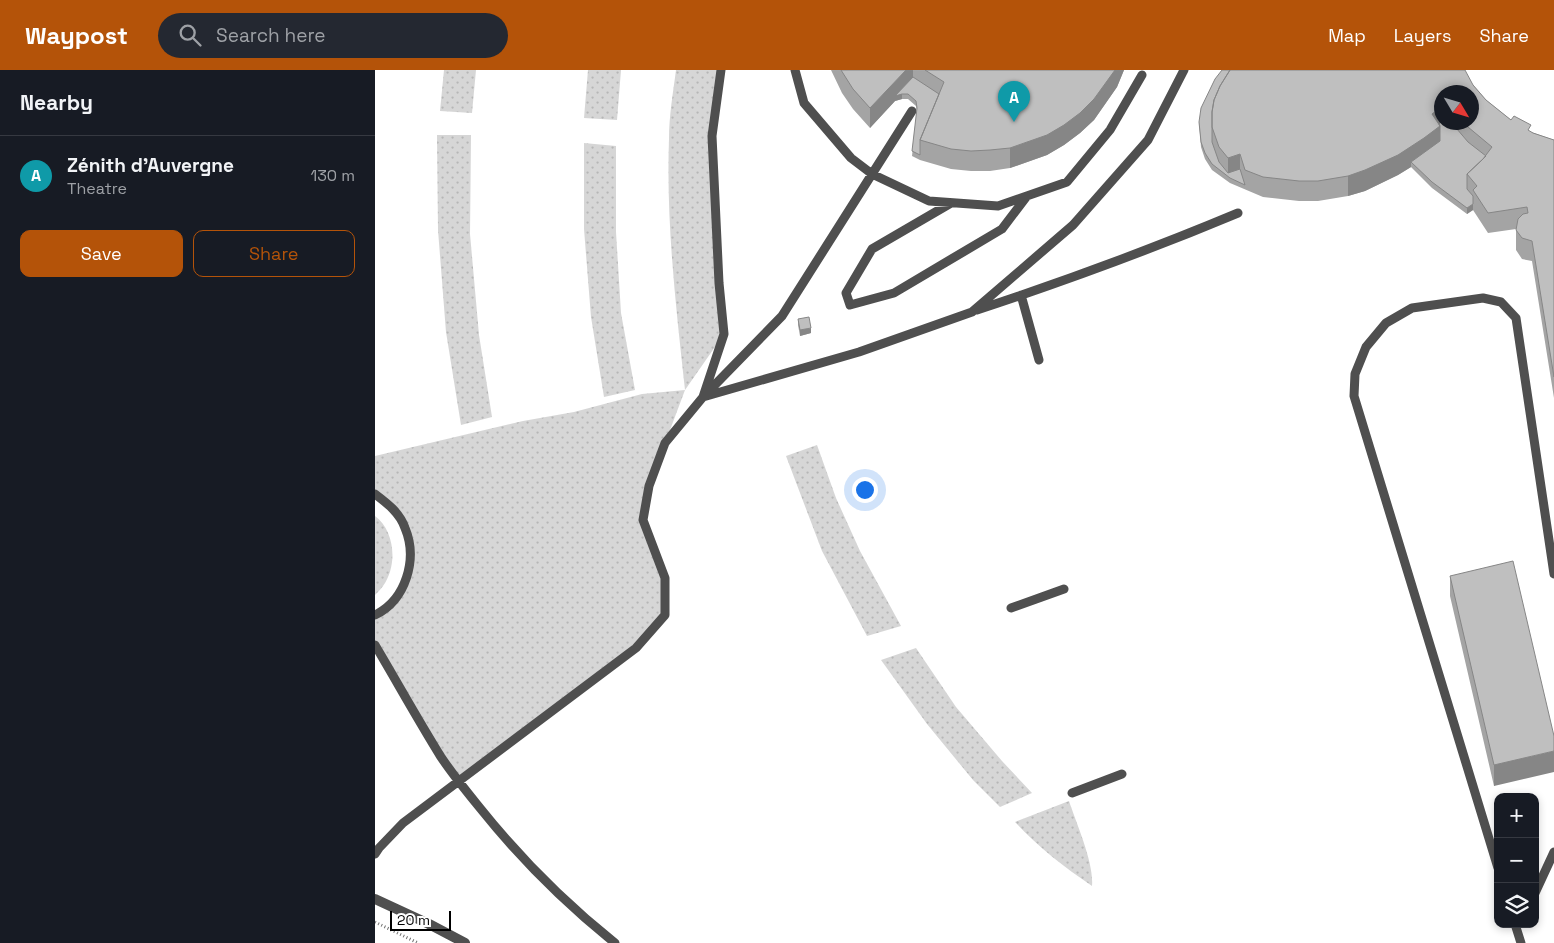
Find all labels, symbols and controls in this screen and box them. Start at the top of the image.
search box [158,13,508,58]
text: Waypost [25,20,128,51]
icon: search [176,21,204,49]
text: Search here [216,23,326,48]
text: Map [1328,24,1366,47]
text: Layers [1394,24,1451,47]
text: Share [1479,24,1529,47]
pin: A [998,81,1030,122]
north arrow [1434,85,1479,130]
text: Nearby [20,89,93,116]
text: Zénith d'Auvergne [67,153,234,178]
text: A [31,165,41,186]
text: 130 m [311,165,355,186]
text: Theatre [67,178,127,199]
button: Save [20,230,183,277]
button: Share [193,230,355,277]
your location [852,477,878,503]
map controls [1494,793,1539,928]
button: + [1494,793,1539,838]
button: − [1494,838,1539,883]
button: layers [1494,883,1539,928]
scale bar [390,908,451,931]
text: 20 m [397,911,430,929]

